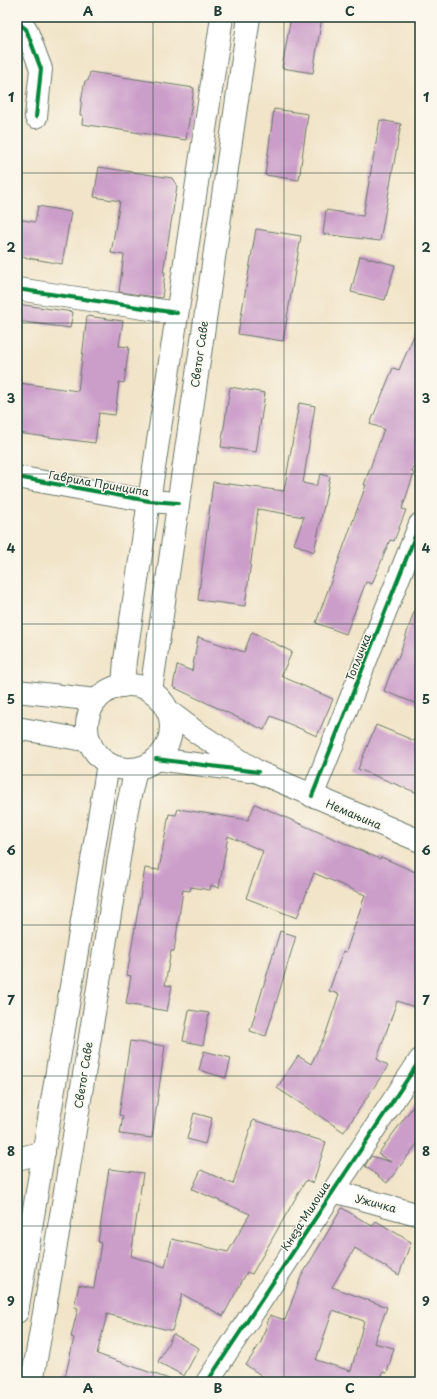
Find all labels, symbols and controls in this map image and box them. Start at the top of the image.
text: A [83,1,93,20]
text: B [214,1,223,20]
text: C [345,1,355,20]
text: 1 [8,87,14,106]
text: 1 [423,87,429,106]
text: 2 [6,237,16,256]
text: 2 [421,237,431,256]
street label: Светог Саве [186,319,212,389]
text: 3 [7,388,16,407]
text: 3 [422,388,431,407]
street label: Гаврила Принципа [47,466,151,500]
text: 4 [7,538,16,557]
text: 4 [422,538,431,557]
street label: Топличка [341,631,375,683]
text: 5 [7,689,15,708]
text: 5 [422,689,430,708]
street label: Немањина [324,795,385,833]
text: 6 [6,840,16,859]
text: 6 [421,840,431,859]
text: 7 [7,990,15,1009]
text: 7 [422,990,430,1009]
street label: Светог Саве [69,1040,97,1110]
text: 8 [7,1141,15,1160]
text: 8 [422,1141,430,1160]
street label: Кнеза Милоша [276,1178,334,1254]
street label: Ужичка [354,1189,399,1217]
text: 9 [7,1291,15,1310]
text: 9 [422,1291,430,1310]
text: A [83,1378,93,1397]
text: B [214,1378,223,1397]
text: C [345,1378,355,1397]

